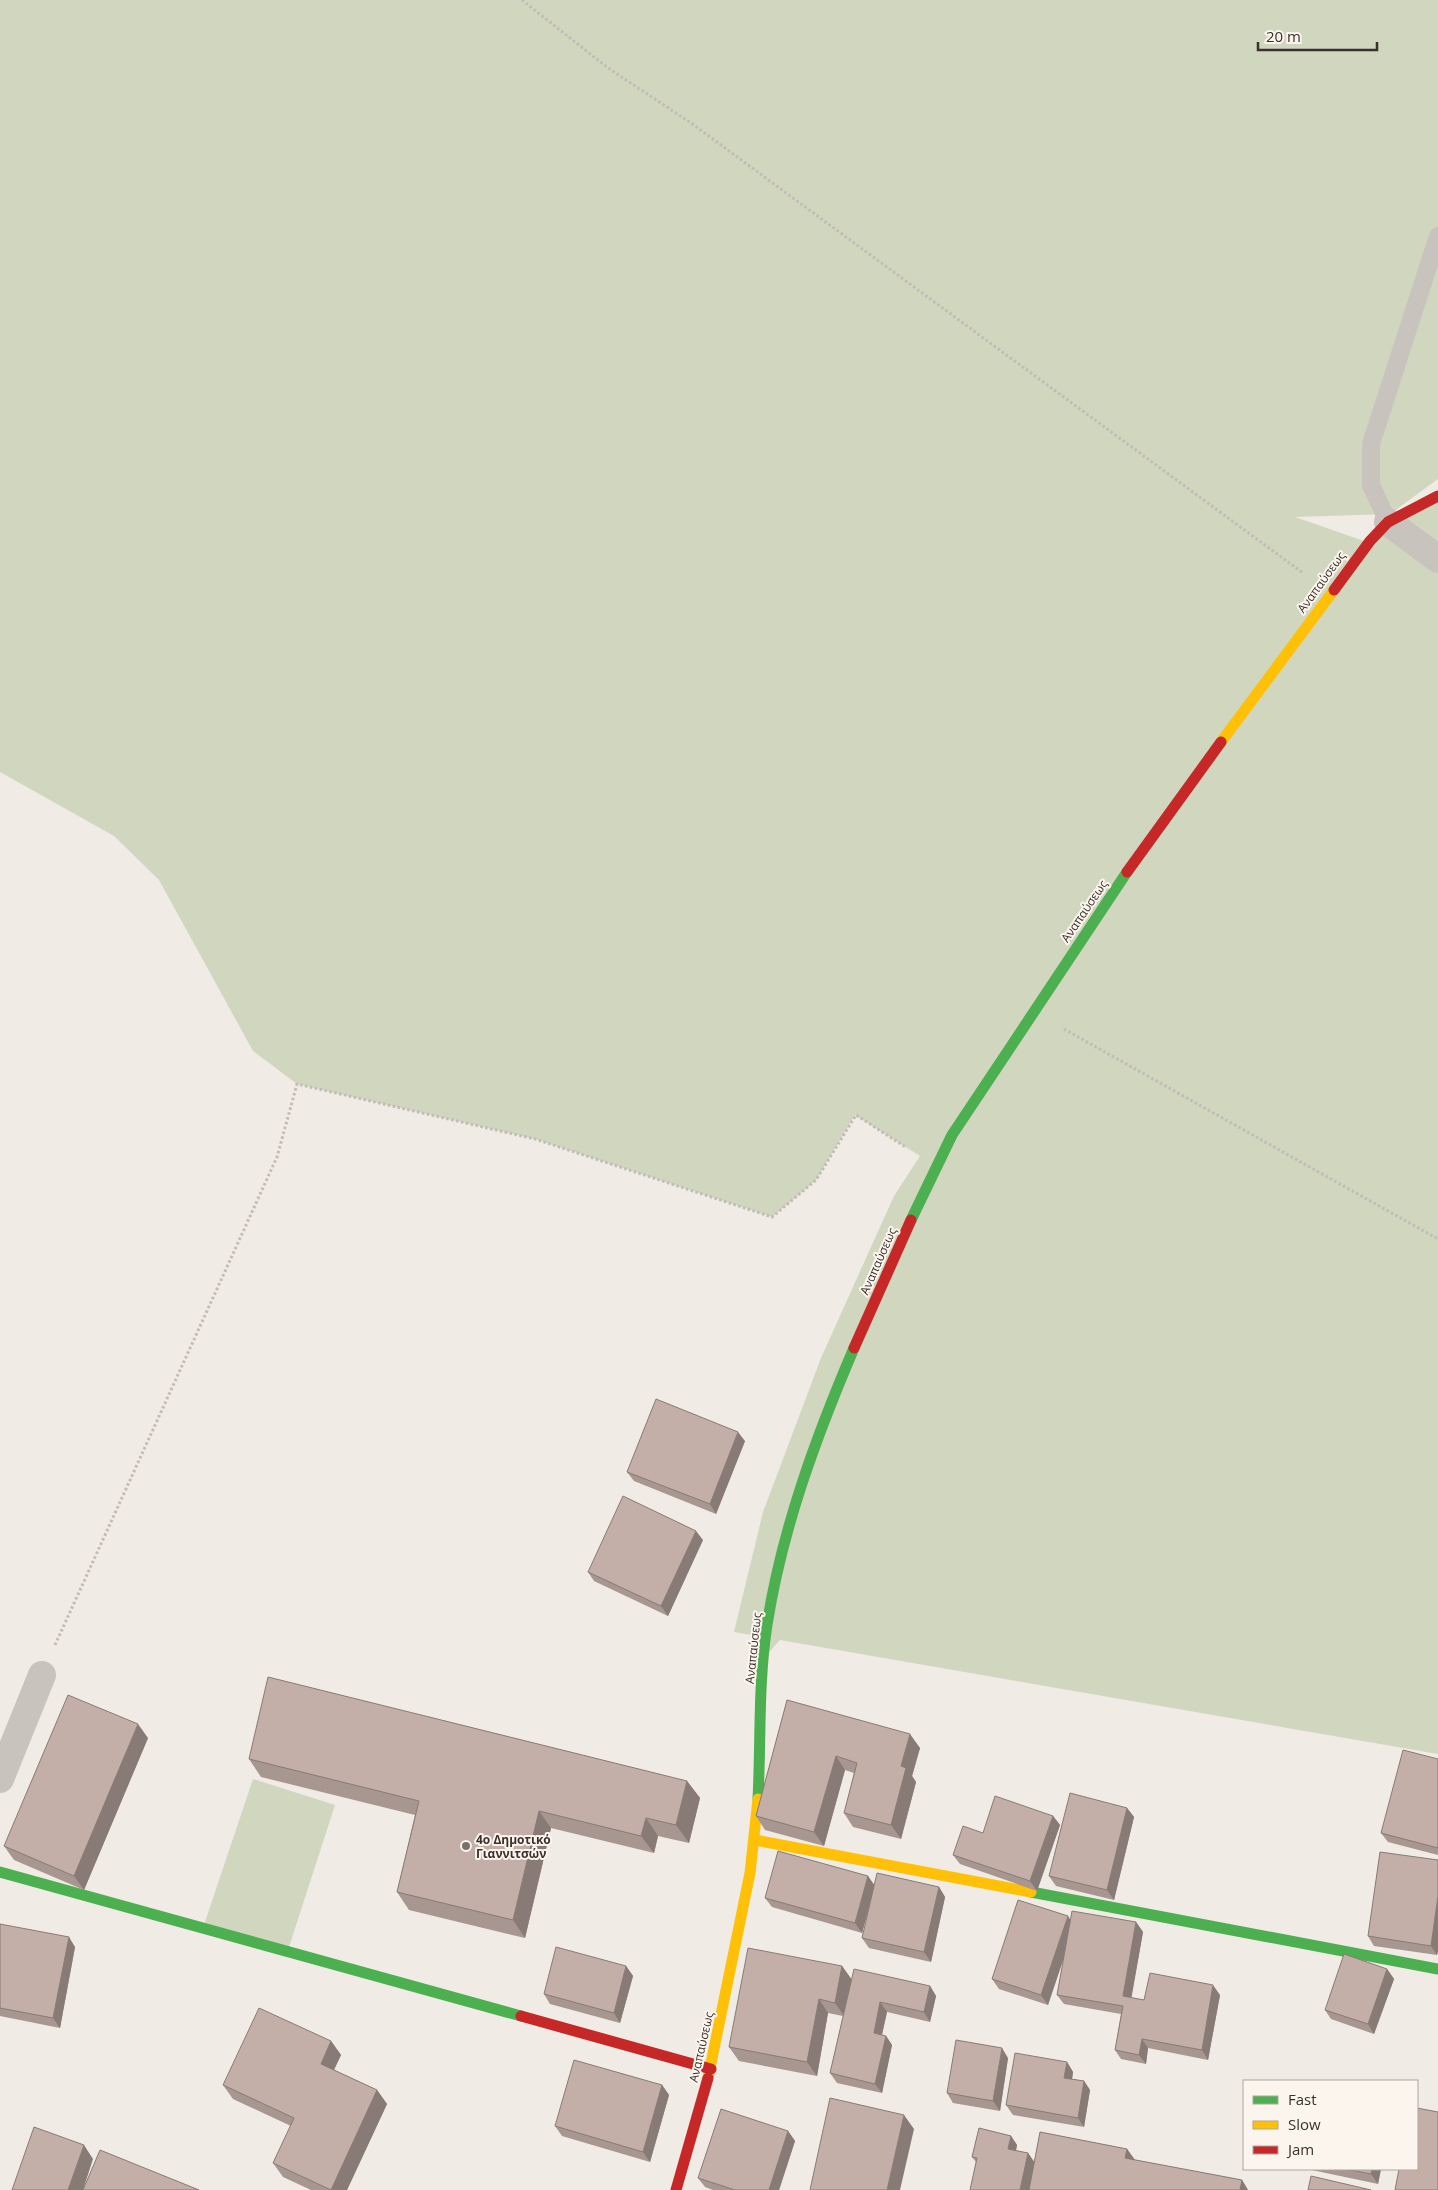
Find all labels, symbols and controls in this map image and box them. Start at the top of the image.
scale bar [1258,20,1377,52]
text: 20 m [1266,26,1301,46]
street label: Αναπαύσεως [1293,548,1349,616]
street label: Αναπαύσεως [1057,876,1111,946]
street label: Αναπαύσεως [856,1224,900,1297]
street label: Αναπαύσεως [741,1611,765,1685]
place label: 4ο Δημοτικό Γιαννιτσών [476,1831,551,1862]
marker: 4ο Δημοτικό Γιαννιτσών [460,1840,472,1852]
street label: Αναπαύσεως [685,2010,717,2084]
legend [1243,2080,1418,2170]
text: Fast [1288,2089,1317,2109]
text: Slow [1288,2114,1321,2134]
text: Jam [1286,2139,1314,2159]

